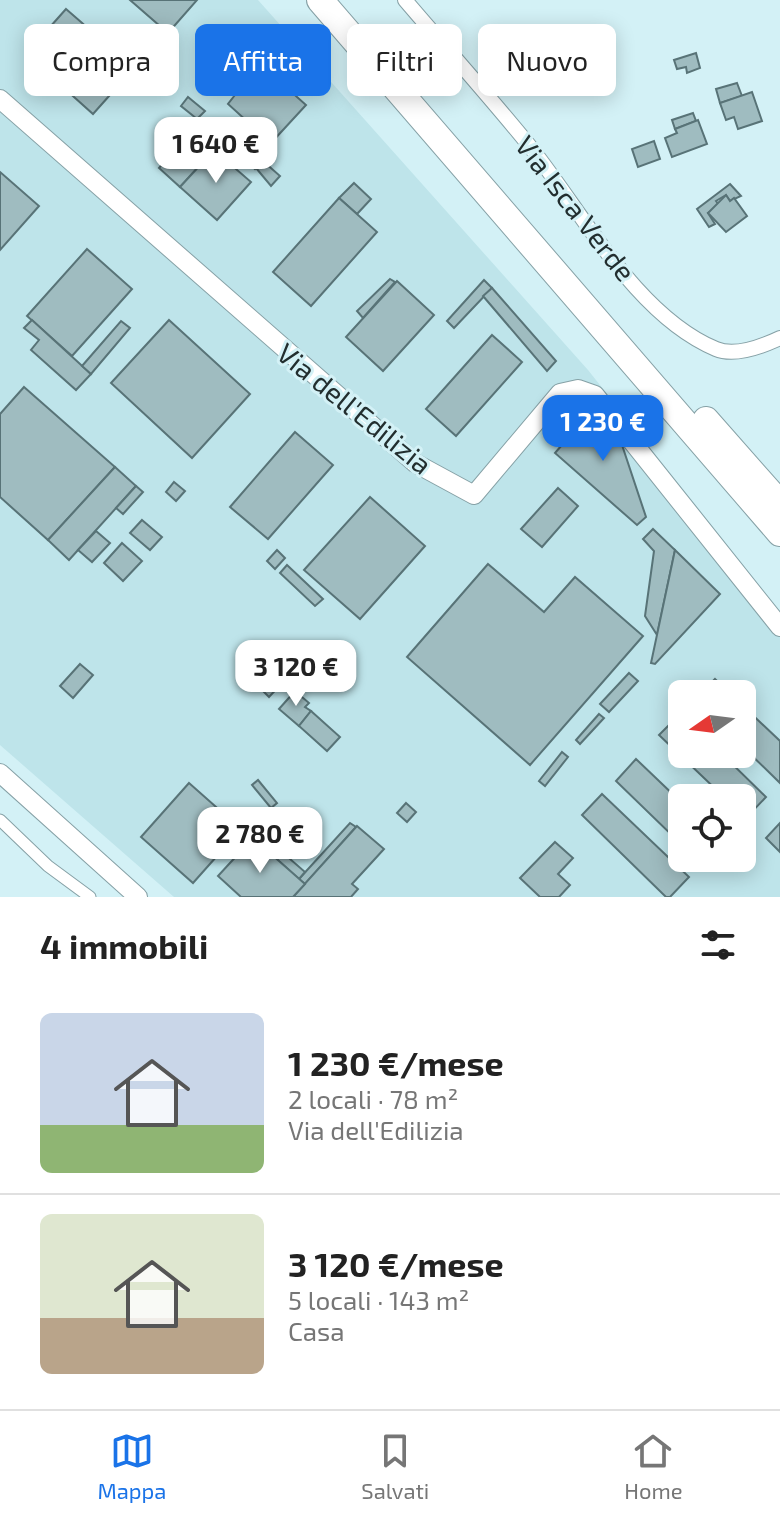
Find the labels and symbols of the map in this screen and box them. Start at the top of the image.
pin: 1 640 € [142,117,290,185]
street label: Via Isca Verde [509,129,643,287]
street label: Via dell'Edilizia [271,335,439,481]
pin: 1 230 € [529,395,677,463]
pin: 3 120 € [222,640,370,708]
north arrow [668,680,756,768]
pin: 2 780 € [186,807,334,875]

